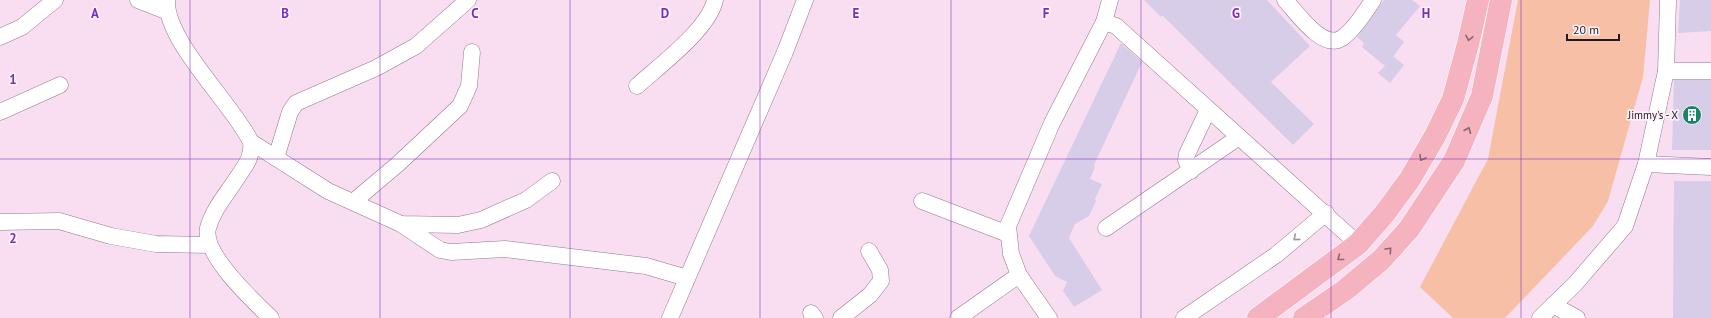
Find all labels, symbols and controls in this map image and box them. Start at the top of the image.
text: A [91,5,99,22]
text: B [281,5,289,22]
text: C [471,5,479,22]
text: D [661,5,669,22]
text: E [853,5,860,22]
text: F [1043,5,1050,22]
text: G [1232,5,1240,22]
text: H [1422,5,1430,22]
scale bar [1567,16,1619,42]
text: 20 m [1573,22,1599,37]
one-way arrow [1466,35,1474,41]
text: 1 [9,71,17,88]
building icon: Jimmy's - X [1681,104,1703,126]
place label: Jimmy's - X [1627,108,1678,122]
one-way arrow [1463,127,1471,135]
one-way arrow [1420,154,1427,162]
text: 2 [9,230,17,247]
one-way arrow [1293,234,1301,241]
one-way arrow [1385,247,1392,255]
one-way arrow [1337,253,1344,260]

